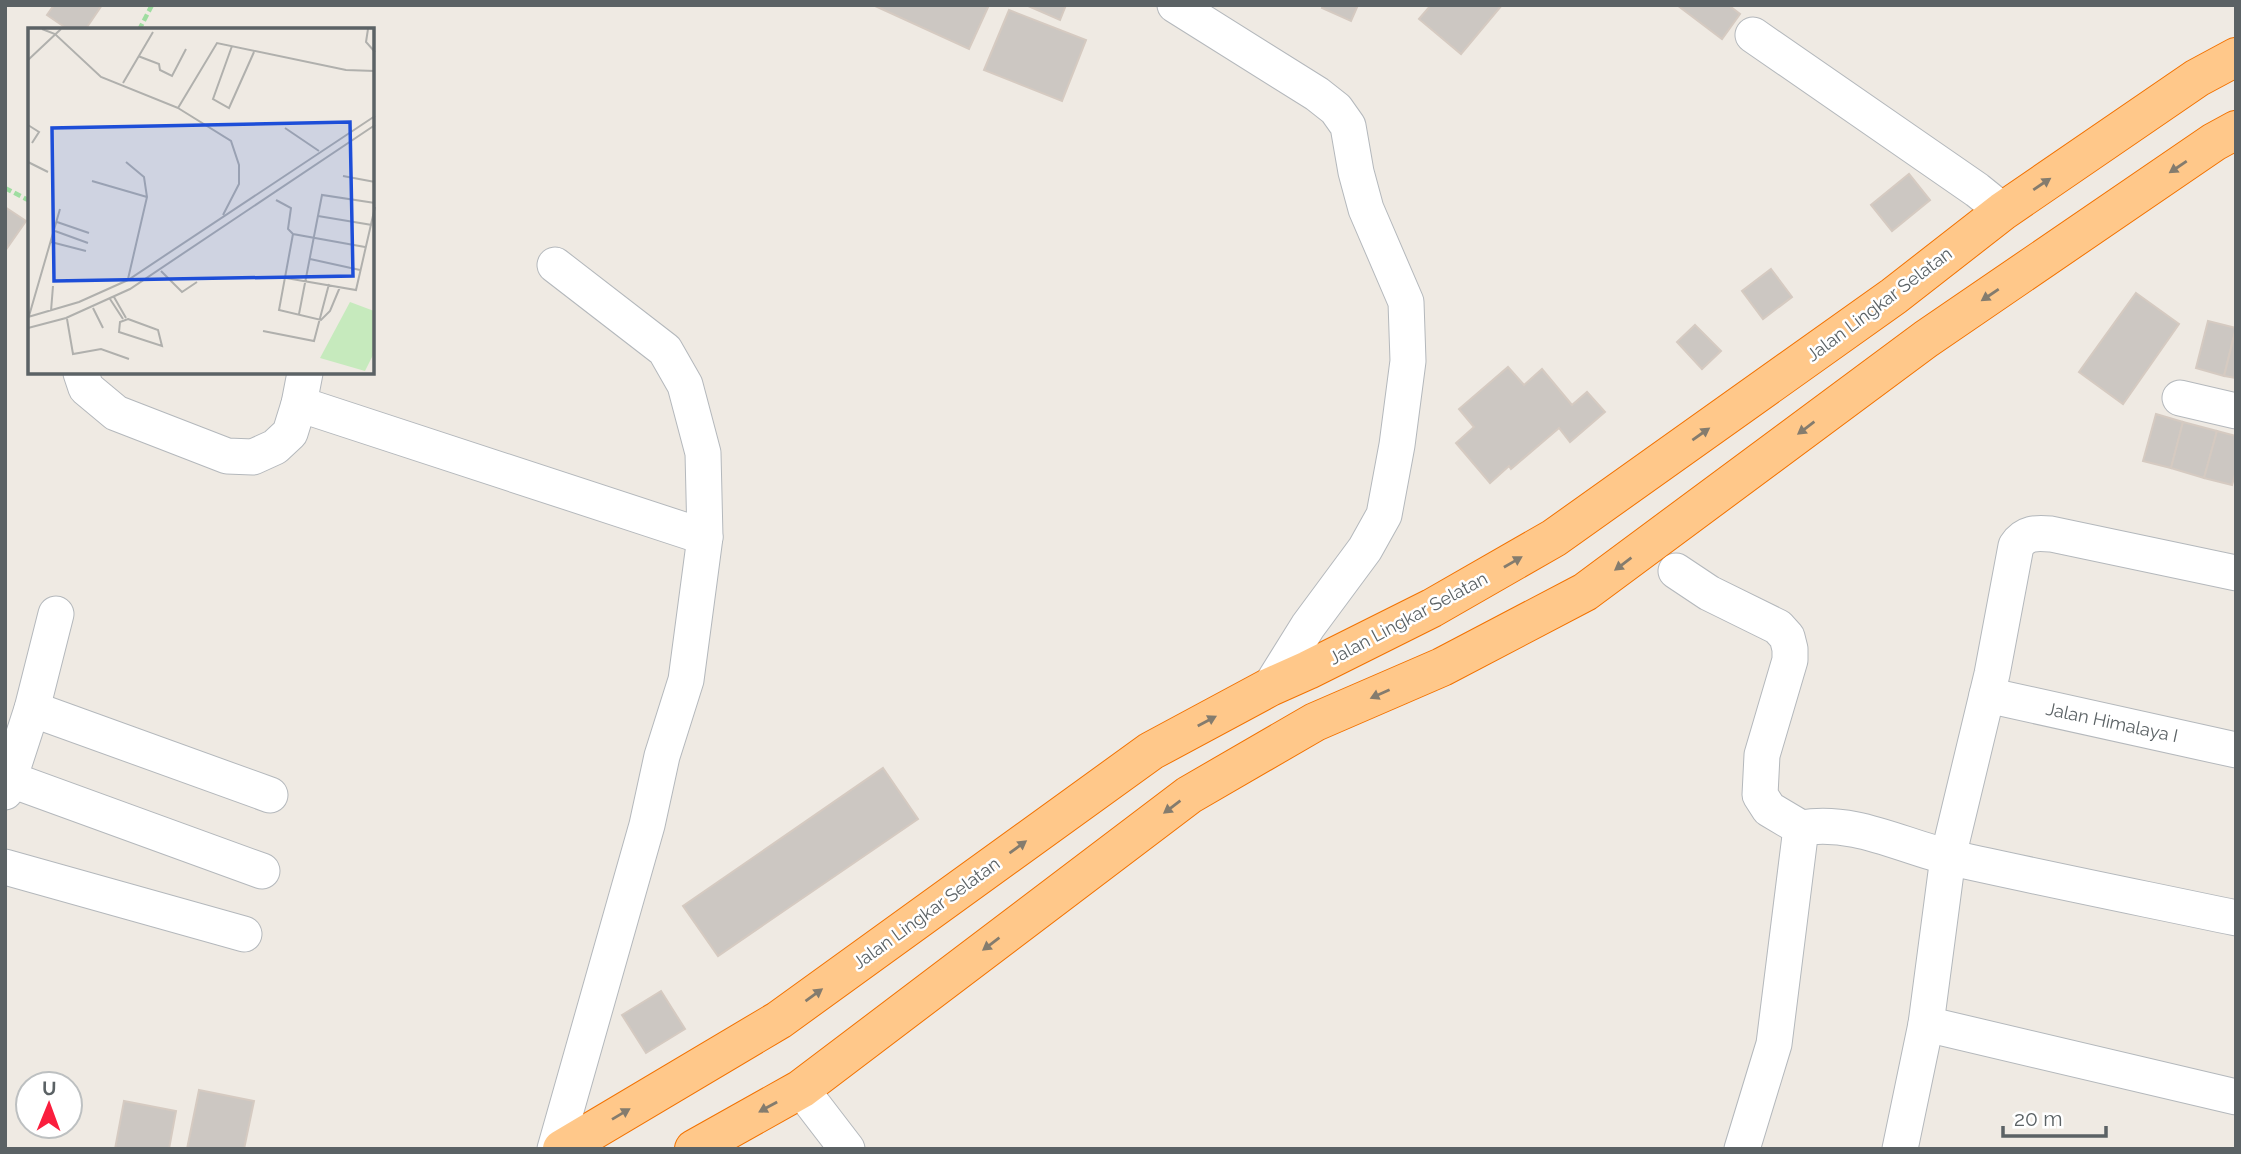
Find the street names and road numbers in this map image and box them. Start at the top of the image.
street label: Jalan Lingkar Selatan [1802,243,1956,365]
street label: Jalan Lingkar Selatan [1325,567,1491,669]
street label: Jalan Himalaya I [2044,698,2180,746]
street label: Jalan Lingkar Selatan [848,853,1004,973]

